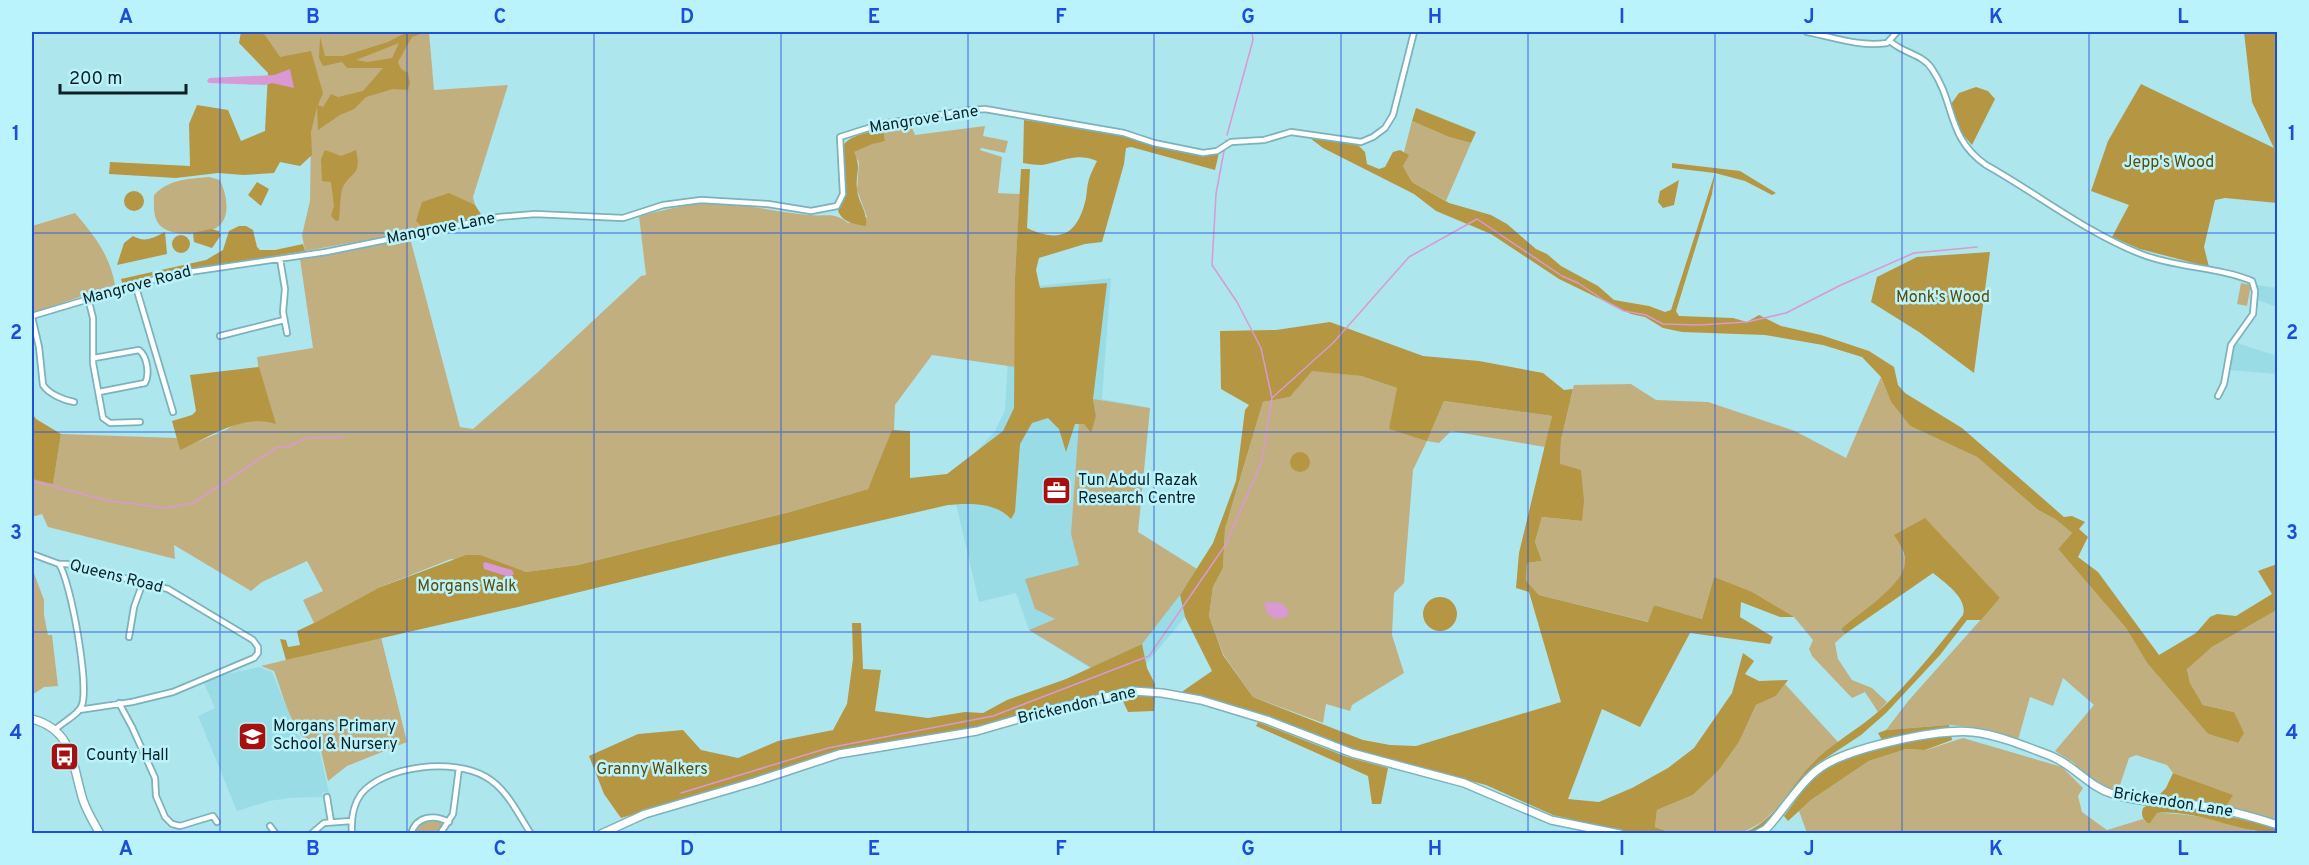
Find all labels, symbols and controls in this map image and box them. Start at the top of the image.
text: A [119,5,133,31]
text: B [306,5,320,31]
text: C [494,5,506,31]
text: D [680,5,694,31]
text: E [868,5,880,31]
text: F [1055,5,1067,31]
text: G [1241,5,1255,31]
text: H [1428,5,1442,31]
text: I [1619,5,1625,31]
text: J [1803,5,1815,31]
text: K [1989,5,2003,31]
text: L [2177,5,2189,31]
scale bar [60,57,186,95]
text: 200 m [69,68,122,91]
street label: Mangrove Lane [868,102,980,138]
text: 1 [12,122,20,148]
text: 1 [2288,122,2296,148]
park label: Jepp's Wood [2124,153,2214,173]
street label: Mangrove Lane [385,209,497,249]
street label: Mangrove Road [81,262,193,310]
park label: Monk's Wood [1896,288,1990,308]
text: 2 [10,321,22,347]
text: 2 [2286,321,2298,347]
place label: Tun Abdul Razak Research Centre [1078,471,1198,509]
office icon: Tun Abdul Razak Research Centre [1041,474,1073,506]
text: 3 [10,521,22,547]
text: 3 [2286,521,2298,547]
street label: Queens Road [67,556,165,598]
park label: Morgans Walk [417,577,517,597]
street label: Brickendon Lane [1016,683,1138,729]
place label: Morgans Primary School & Nursery [273,717,398,755]
school or university icon: Morgans Primary School & Nursery [236,720,268,752]
text: 4 [10,721,22,747]
text: 4 [2286,721,2298,747]
bus stop icon: County Hall [49,740,81,772]
place label: County Hall [86,746,169,766]
park label: Granny Walkers [596,760,708,780]
street label: Brickendon Lane [2112,784,2234,822]
text: A [119,837,133,863]
text: B [306,837,320,863]
text: C [494,837,506,863]
text: D [680,837,694,863]
text: E [868,837,880,863]
text: F [1055,837,1067,863]
text: G [1241,837,1255,863]
text: H [1428,837,1442,863]
text: I [1619,837,1625,863]
text: J [1803,837,1815,863]
text: K [1989,837,2003,863]
text: L [2177,837,2189,863]

